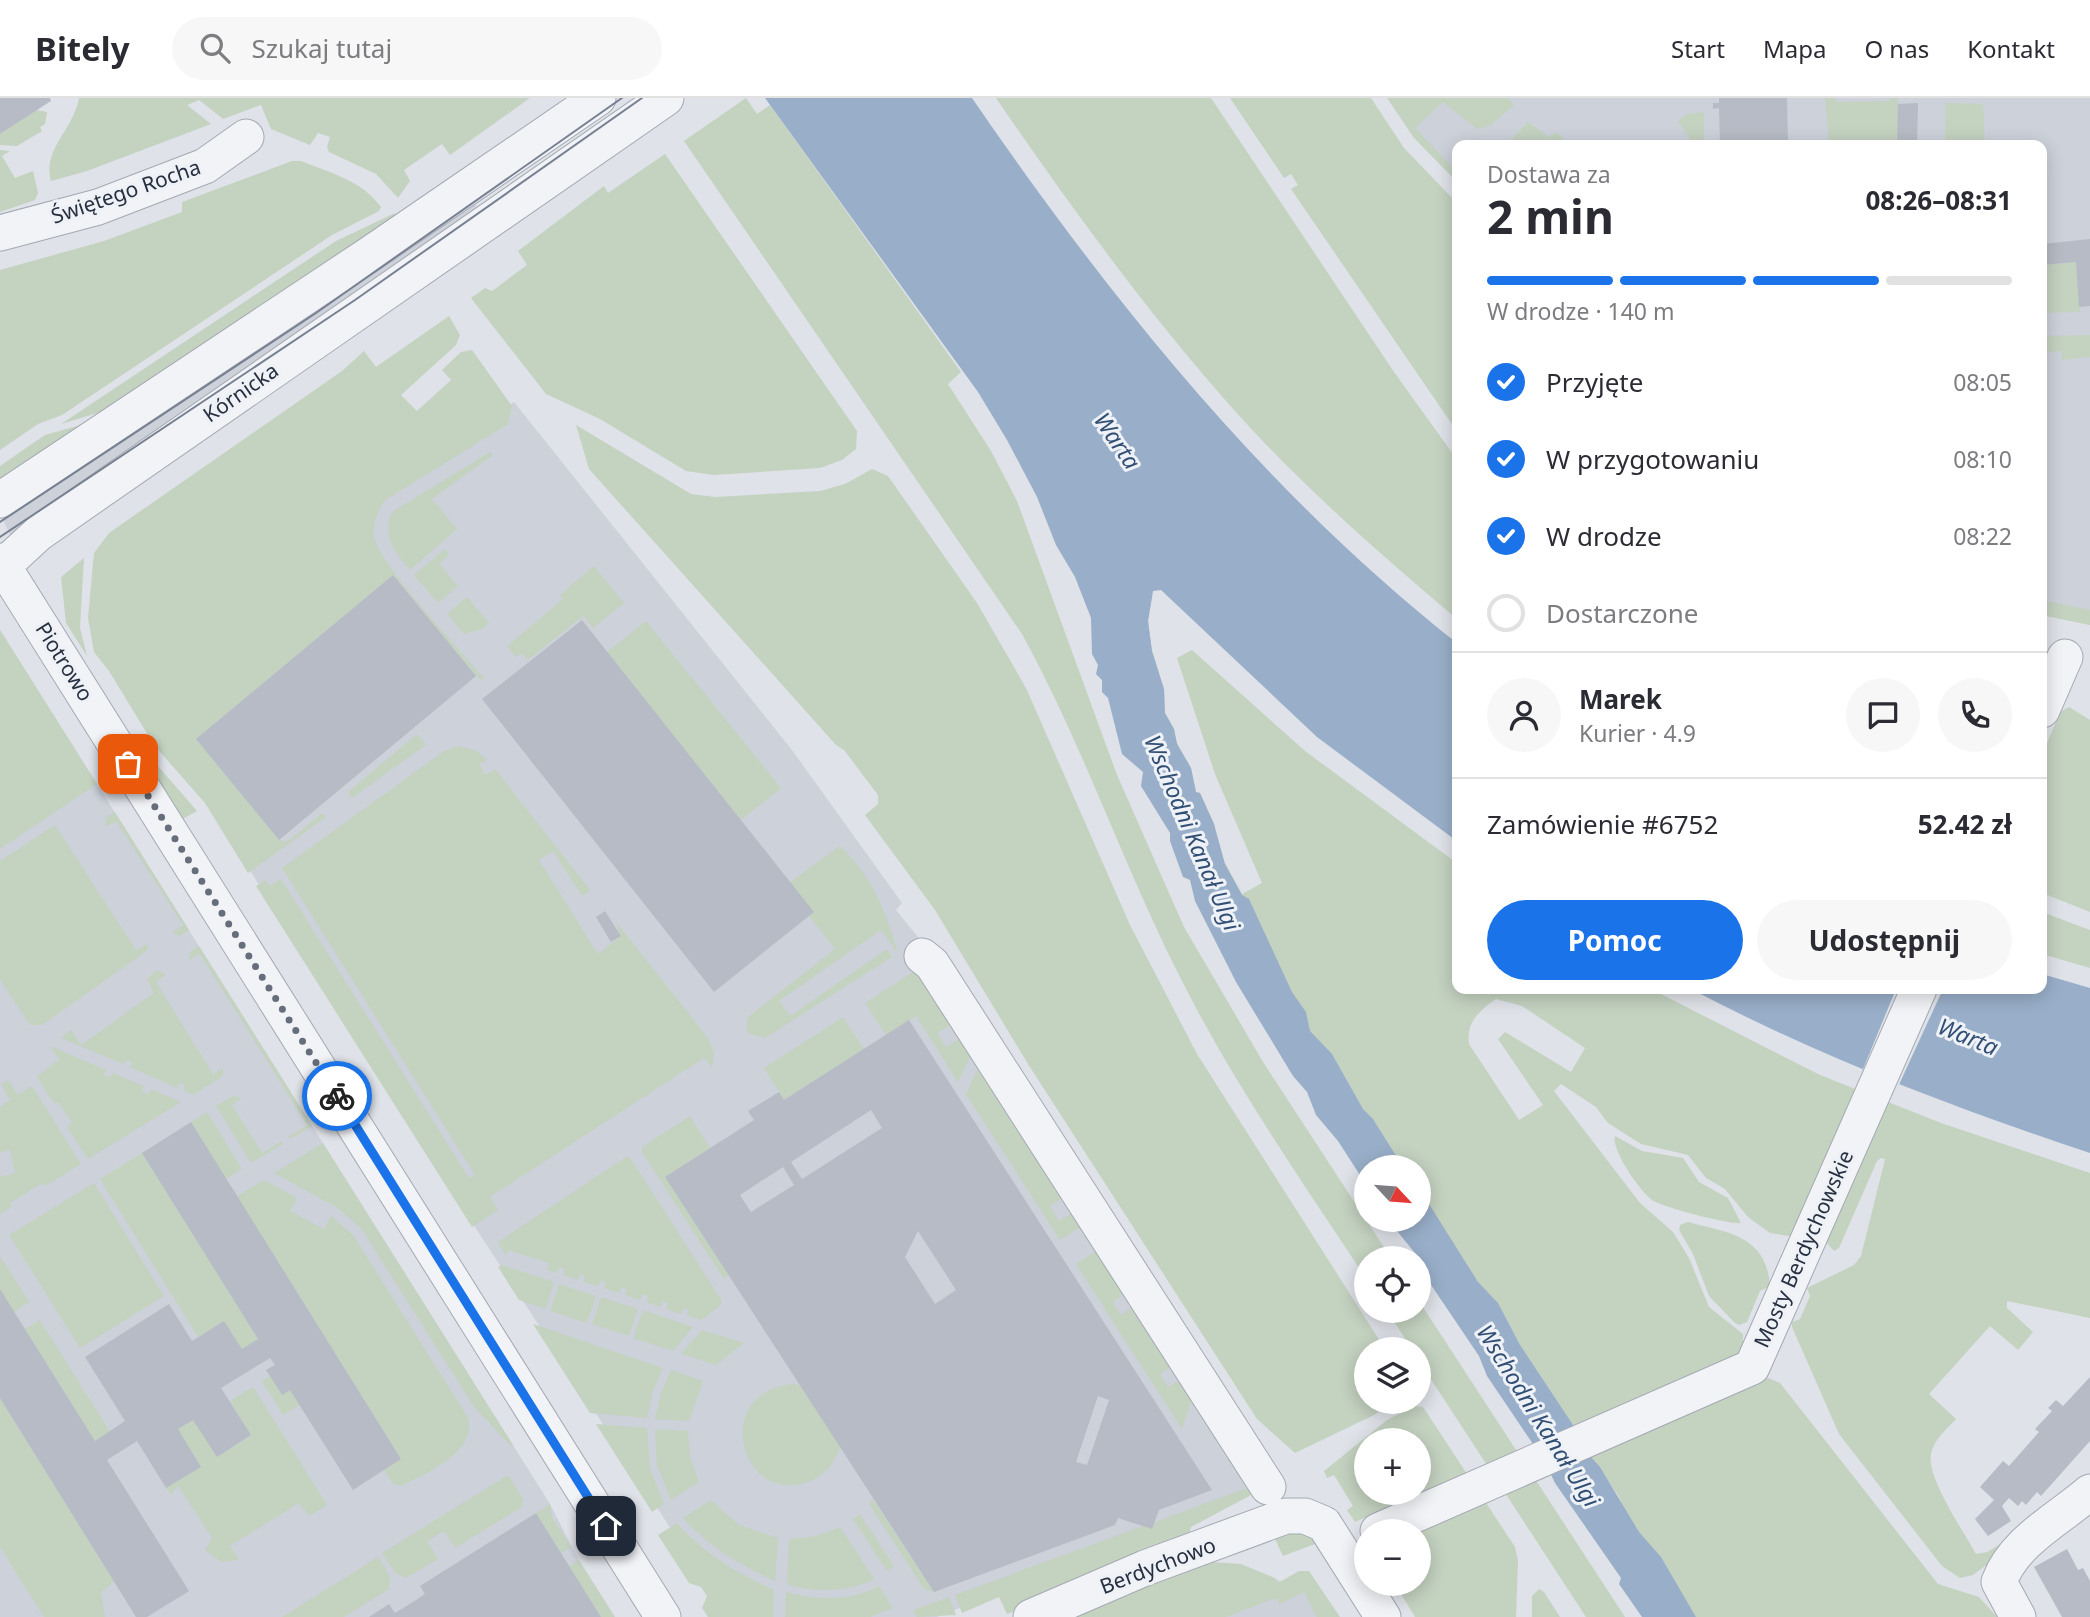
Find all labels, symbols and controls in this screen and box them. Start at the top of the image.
search box [172,17,662,80]
text: Bitely [35,26,130,71]
icon: search [196,29,234,67]
text: Szukaj tutaj [252,30,392,66]
text: Start [1671,32,1725,65]
text: Mapa [1763,32,1826,65]
text: O nas [1864,32,1929,65]
text: Kontakt [1967,32,2055,65]
street label: Świętego Rocha [47,152,204,230]
text: Dostawa za [1487,158,1611,190]
text: 08:26–08:31 [1865,182,2012,218]
text: 2 min [1487,185,1614,247]
text: W drodze · 140 m [1487,295,1674,327]
street label: Kórnicka [197,356,284,428]
icon: check [1487,363,1525,401]
text: Przyjęte [1546,364,1643,400]
text: 08:05 [1953,366,2012,398]
water label: Warta [1087,406,1148,475]
icon: check [1487,440,1525,478]
text: W przygotowaniu [1546,441,1759,477]
text: 08:10 [1953,443,2012,475]
icon: check [1487,517,1525,555]
text: W drodze [1546,518,1662,554]
text: 08:22 [1953,520,2012,552]
text: Dostarczone [1546,595,1699,631]
street label: Piotrowo [30,617,100,706]
button: person [1487,678,1561,752]
button: chat [1846,678,1920,752]
button: phone [1938,678,2012,752]
text: Marek [1579,681,1662,717]
text: Kurier · 4.9 [1579,717,1696,749]
water label: Wschodni Kanał Ulgi [1137,730,1249,936]
pin [98,734,158,794]
icon: bag [109,745,147,783]
text: Zamówienie #6752 [1487,806,1718,842]
text: 52.42 zł [1918,806,2012,842]
button: Pomoc [1487,900,1743,980]
button: Udostępnij [1757,900,2012,980]
water label: Warta [1934,1010,2003,1063]
courier [302,1061,372,1131]
icon: bike [318,1077,356,1115]
street label: Mosty Berdychowskie [1747,1145,1859,1352]
north arrow [1354,1155,1432,1232]
map controls [1354,1155,1431,1596]
button: locate [1354,1246,1431,1323]
water label: Wschodni Kanał Ulgi [1470,1318,1609,1514]
button: layers [1354,1337,1431,1414]
button: + [1354,1428,1431,1505]
pin [576,1496,636,1556]
icon: home [587,1507,625,1545]
button: − [1354,1519,1431,1596]
street label: Berdychowo [1096,1530,1220,1600]

